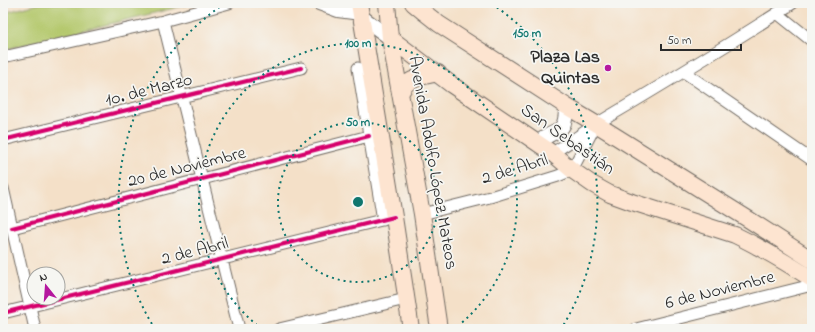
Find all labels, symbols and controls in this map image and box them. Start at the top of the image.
text: 150 m [513,25,542,43]
scale bar [661,26,741,52]
text: 50 m [667,32,691,50]
text: 100 m [345,35,372,53]
place label: Plaza Las Quintas [531,45,600,92]
street label: Avenida Adolfo López Mateos [400,54,464,272]
marker: Plaza Las Quintas [603,63,613,73]
street label: 1o. de Marzo [103,68,195,114]
street label: San Sebastián [515,98,620,182]
text: 50 m [346,114,371,132]
street label: 20 de Noviembre [125,141,250,195]
street label: 2 de Abril [478,148,552,192]
centre of rings [351,195,365,209]
street label: 2 de Abril [159,231,231,273]
street label: 6 de Noviembre [663,265,778,317]
north arrow [26,266,66,306]
text: N [37,269,49,286]

